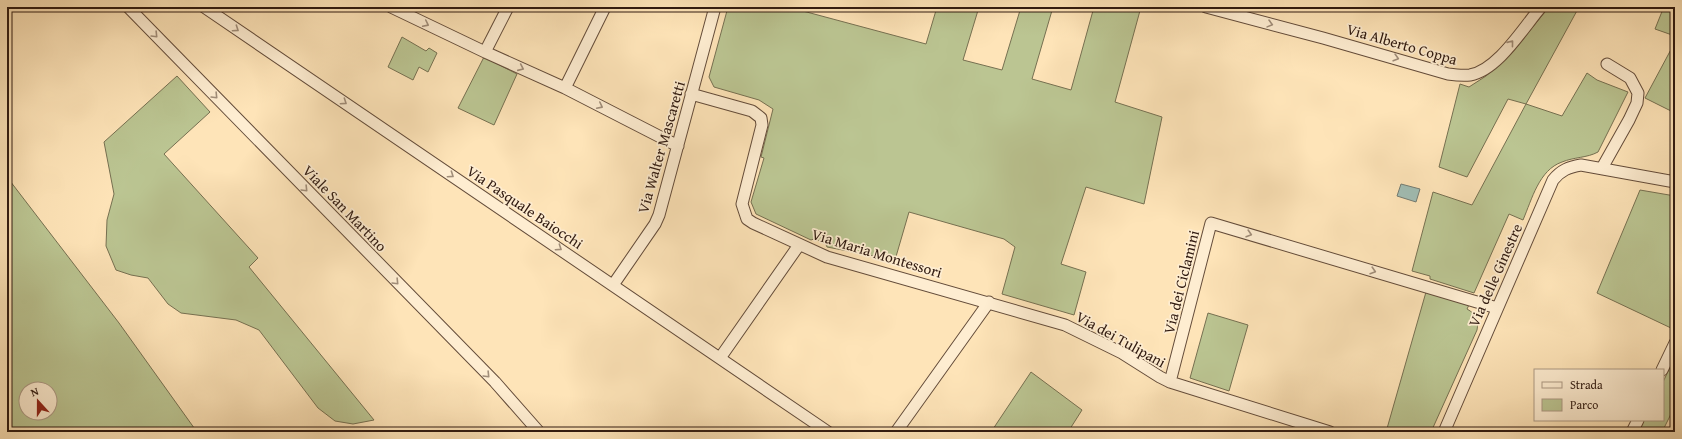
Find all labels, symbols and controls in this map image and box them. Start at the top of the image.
street label: Via Alberto Coppa [1344,18,1460,70]
one-way arrow [422,19,430,27]
one-way arrow [1267,19,1274,28]
one-way arrow [232,24,239,31]
one-way arrow [150,30,158,38]
one-way arrow [1507,40,1514,48]
one-way arrow [1392,53,1399,62]
one-way arrow [517,64,524,72]
street label: Via Walter Mascaretti [632,78,690,216]
one-way arrow [210,91,218,99]
one-way arrow [340,97,347,105]
one-way arrow [596,101,603,109]
street label: Viale San Martino [298,160,392,256]
street label: Via Pasquale Baiocchi [463,160,587,254]
one-way arrow [447,170,454,177]
one-way arrow [300,184,308,192]
street label: Via delle Ginestre [1463,220,1527,330]
street label: Via Maria Montessori [809,223,945,283]
street label: Via dei Ciclamini [1158,228,1204,336]
one-way arrow [1245,229,1252,238]
one-way arrow [555,243,562,251]
one-way arrow [1370,266,1377,275]
one-way arrow [391,277,399,285]
street label: Via dei Tulipani [1072,306,1170,372]
legend [1534,369,1664,421]
one-way arrow [482,370,490,378]
text: Strada [1570,376,1603,393]
north arrow [18,381,58,421]
text: N [28,383,41,400]
text: Parco [1570,396,1598,413]

